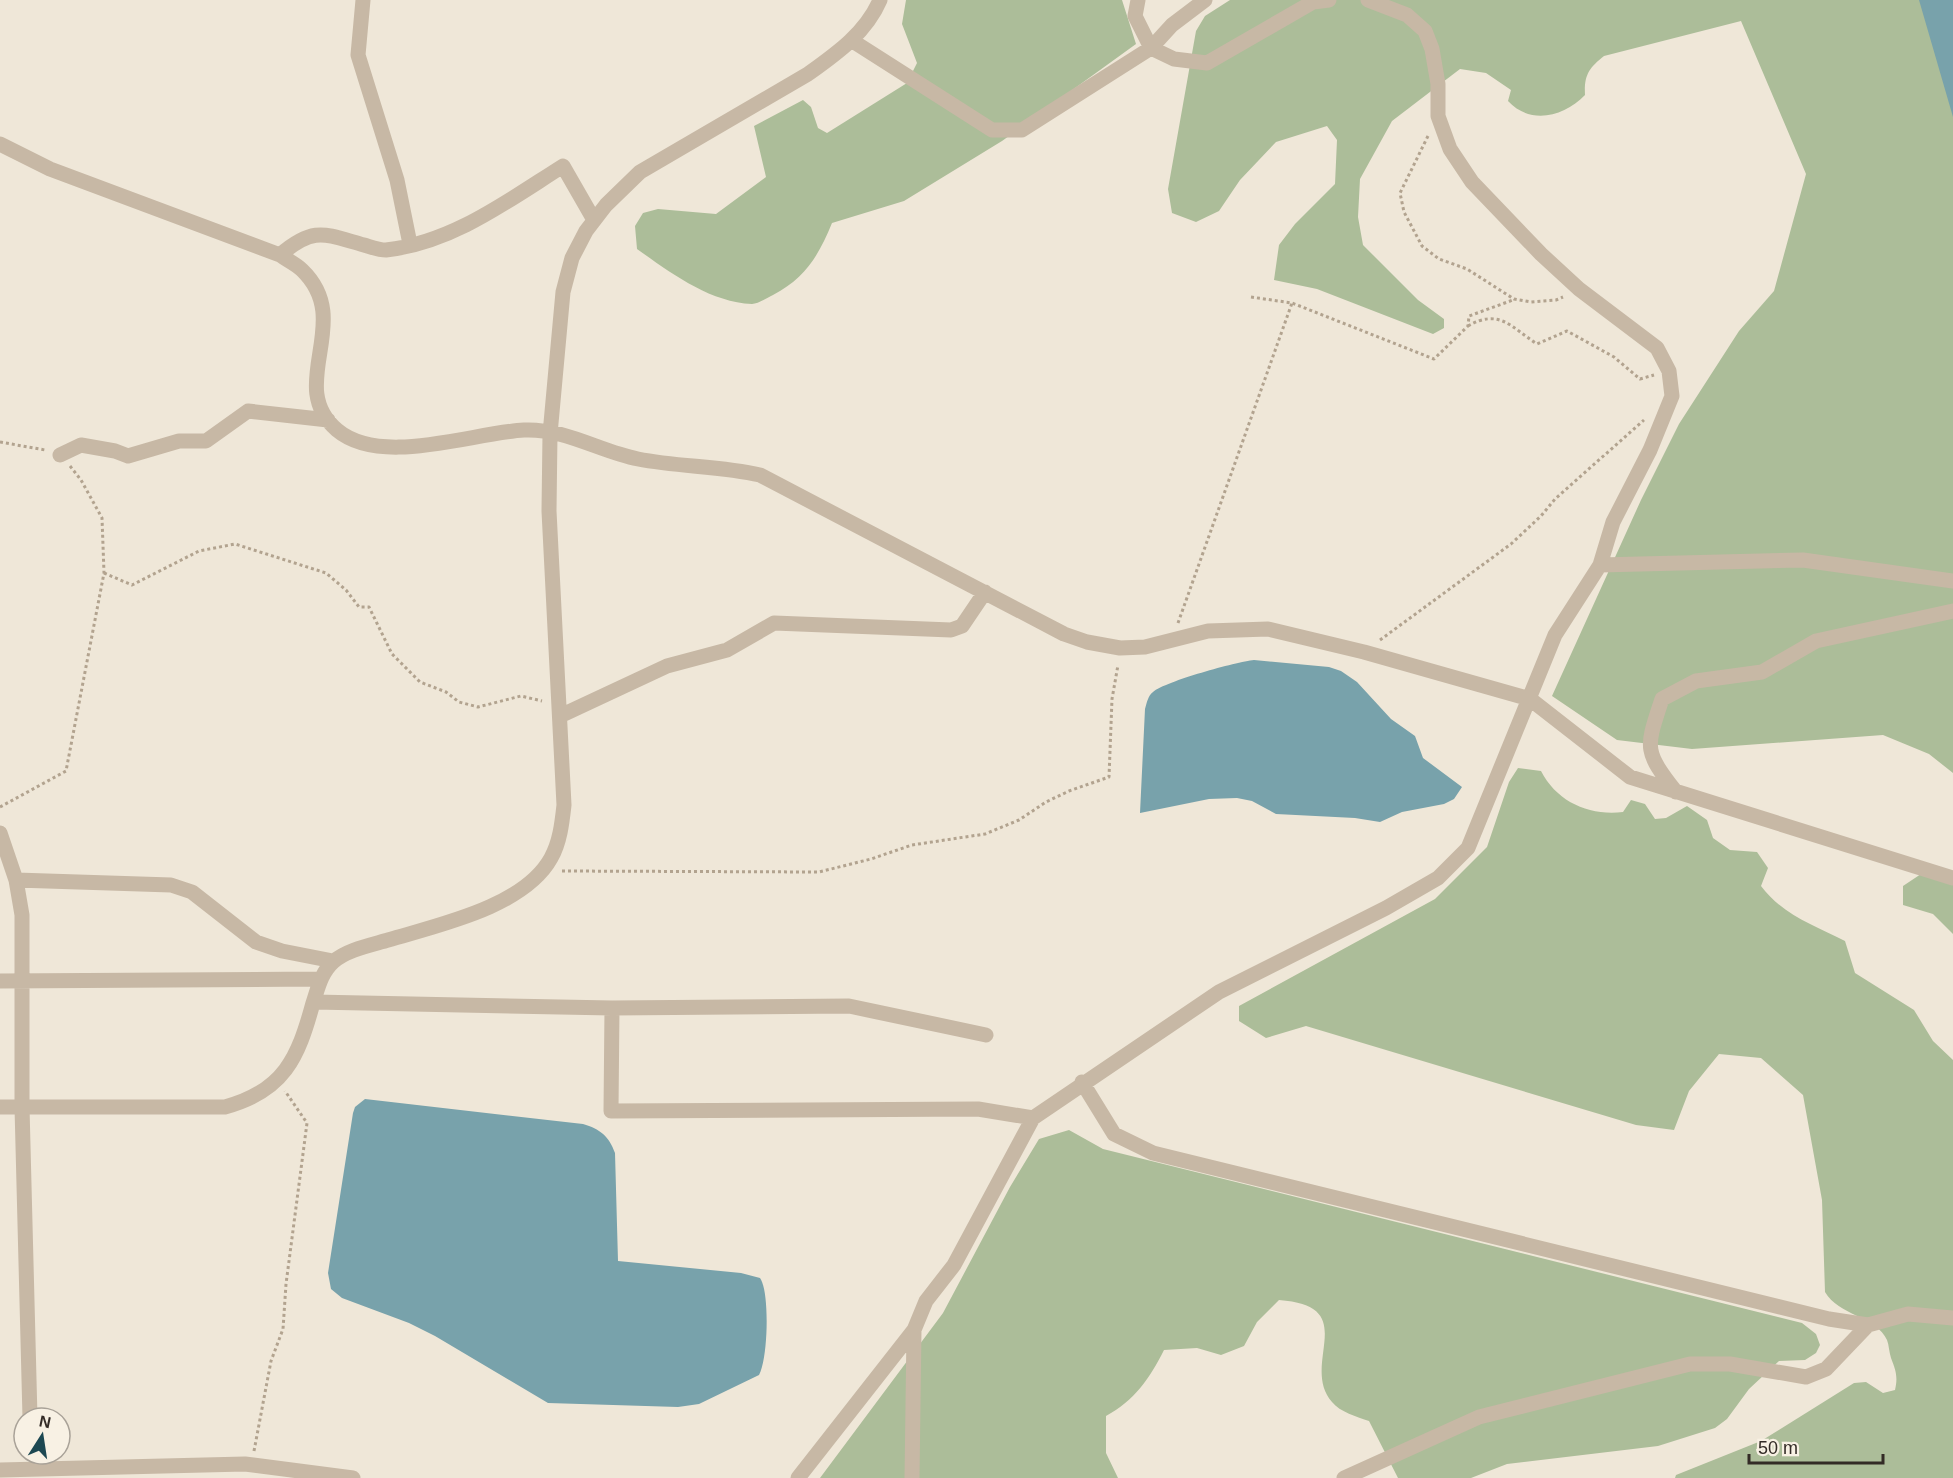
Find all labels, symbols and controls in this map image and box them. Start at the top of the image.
north arrow [12,1406,72,1466]
text: N [38,1412,52,1431]
scale bar [1749,1427,1882,1465]
text: 50 m [1758,1438,1798,1458]

